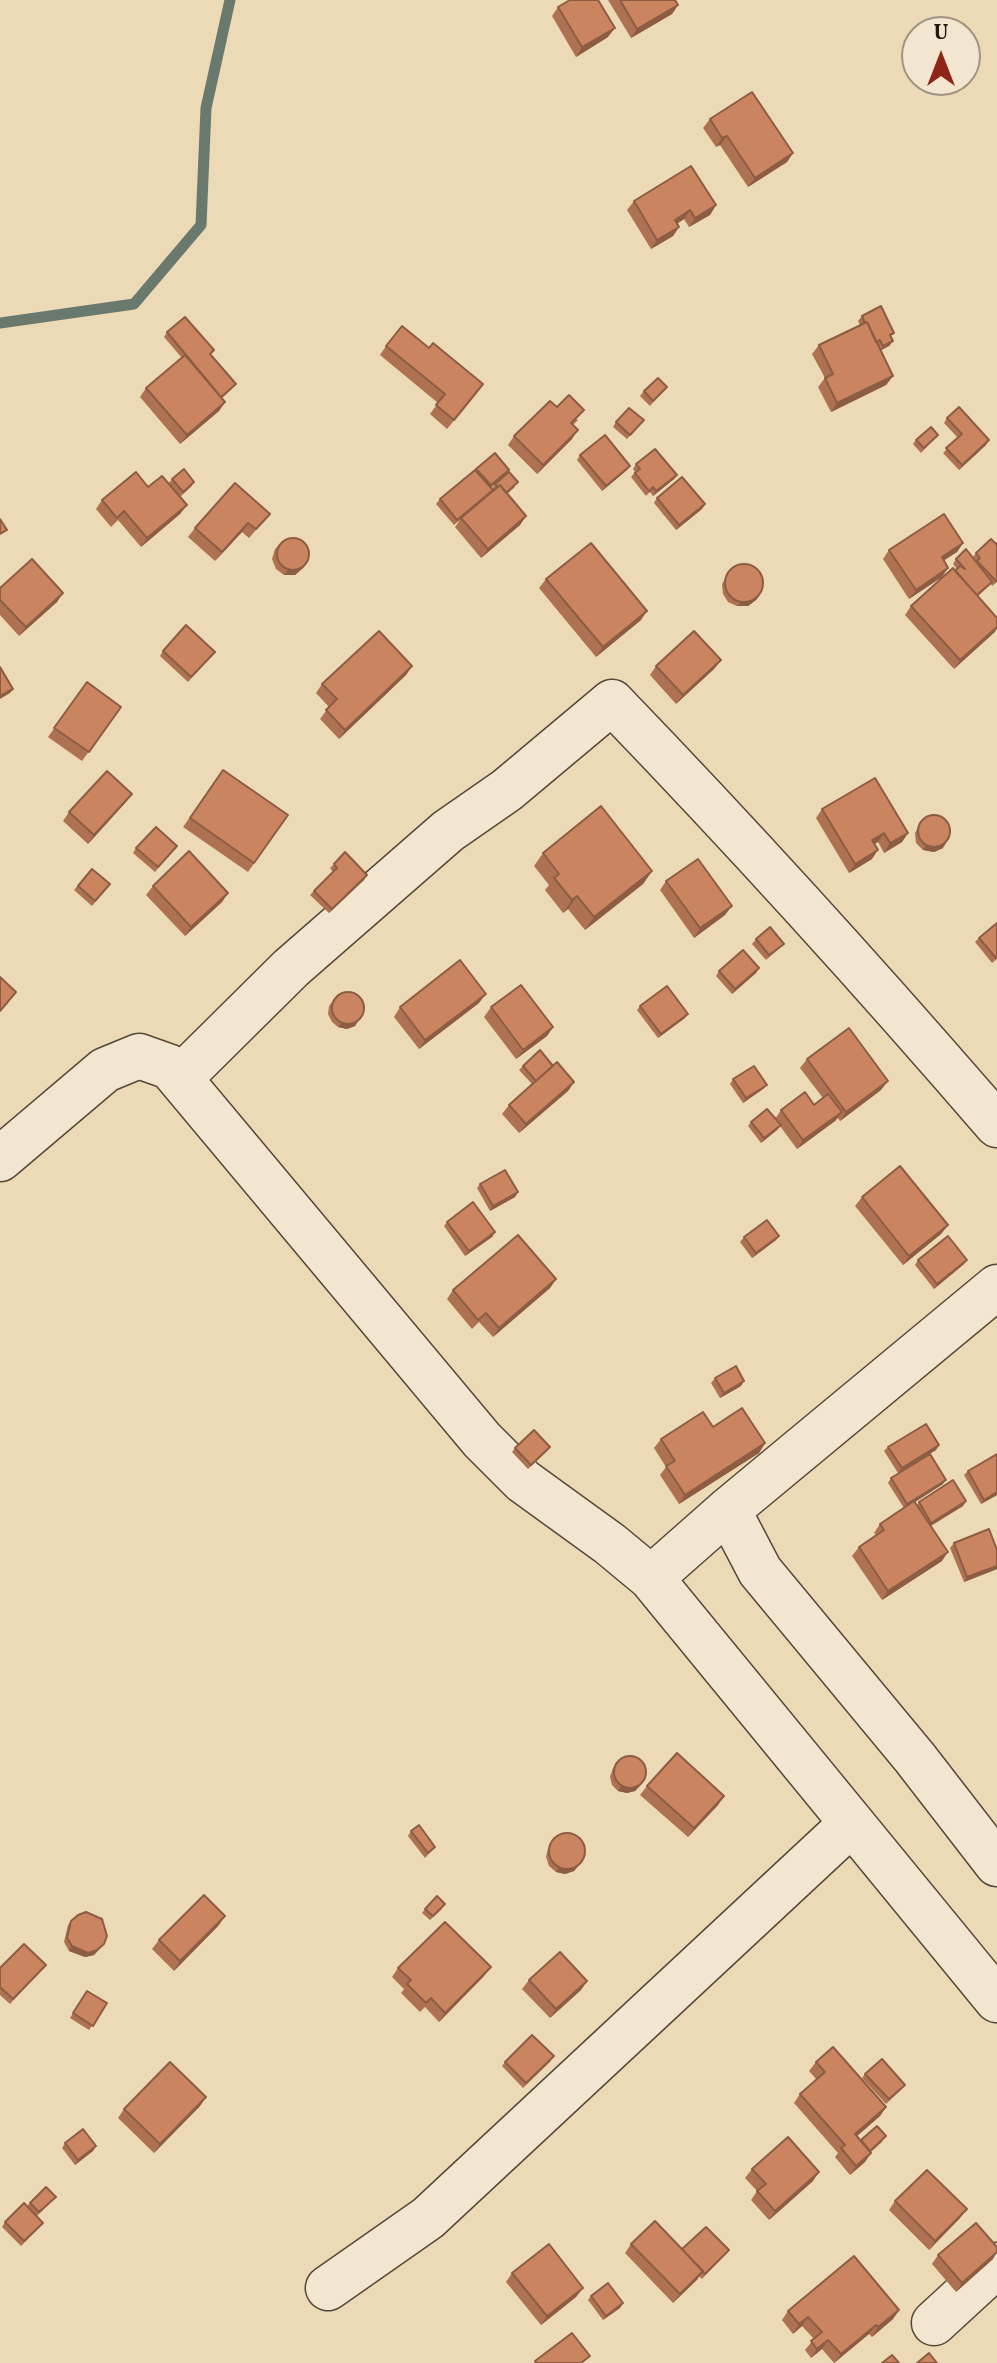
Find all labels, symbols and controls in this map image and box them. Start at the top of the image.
north arrow [901,16,981,96]
text: U [933,18,949,49]

